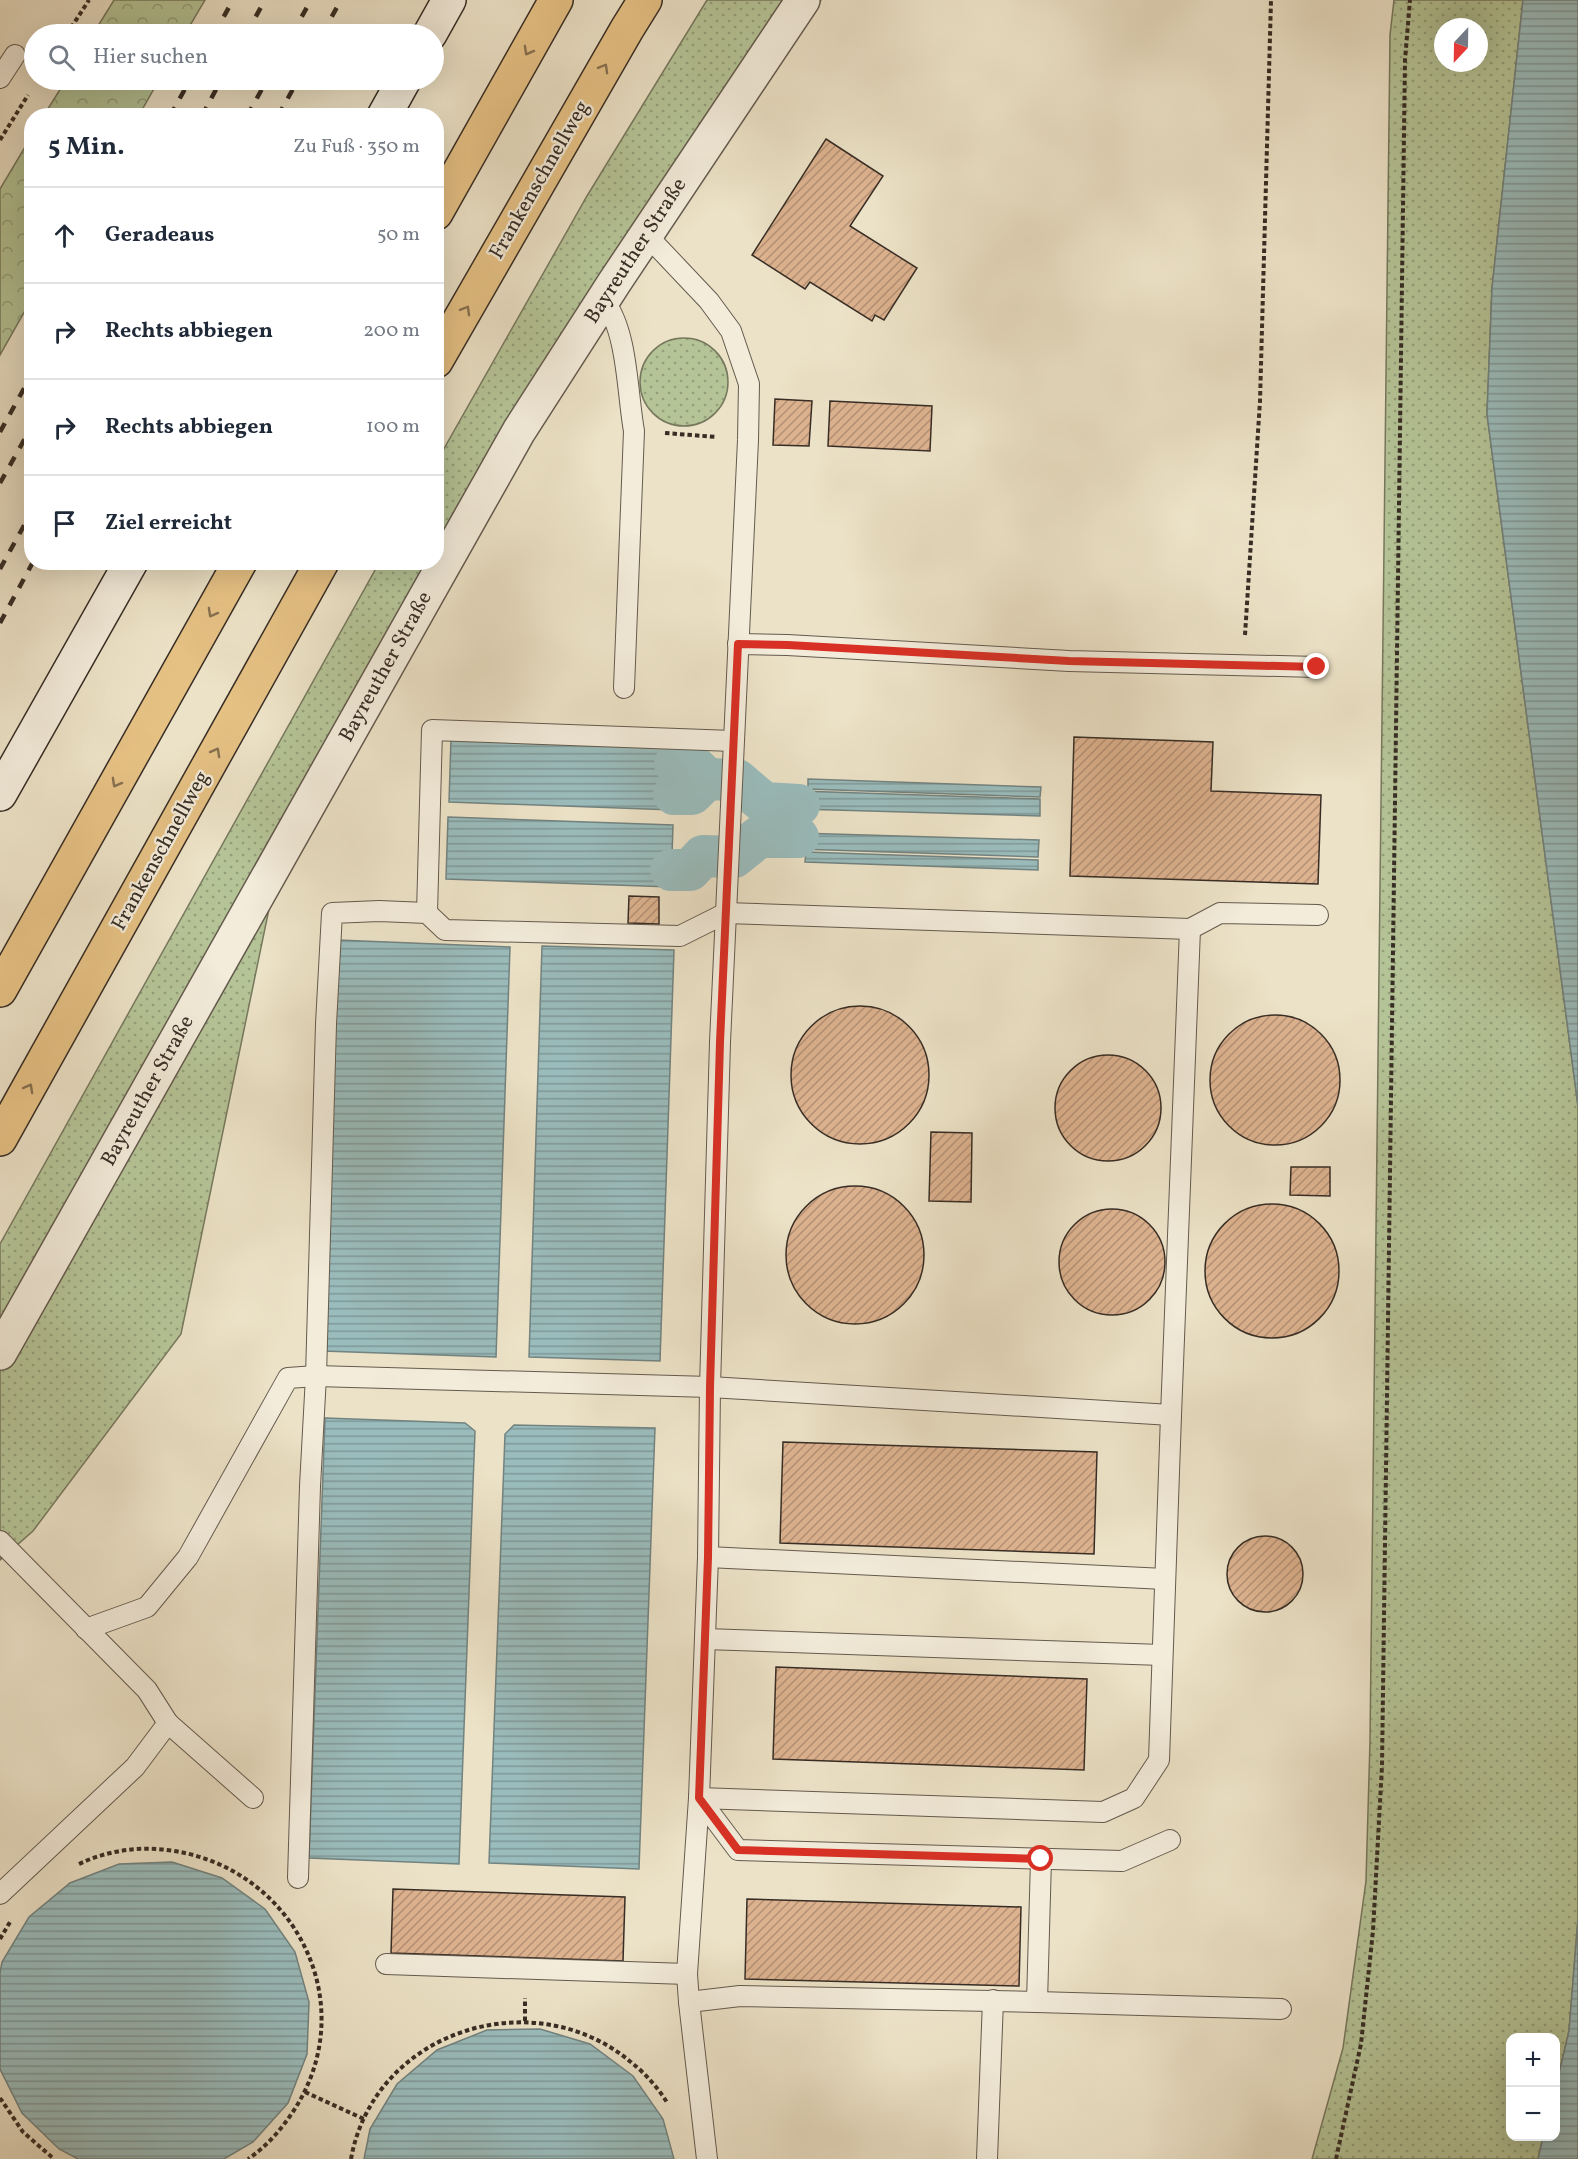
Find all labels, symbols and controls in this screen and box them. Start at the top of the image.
north arrow [1434,18,1488,72]
search box [24,24,444,90]
icon: search [45,41,78,74]
text: Hier suchen [93,42,208,73]
one-way arrow [523,45,535,55]
one-way arrow [597,64,609,74]
street label: Frankenschnellweg [483,95,597,265]
text: 5 Min. [48,129,125,165]
text: Zu Fuß · 350 m [293,133,420,161]
street label: Bayreuther Straße [578,172,694,330]
icon: ahead [48,219,81,252]
text: Geradeaus [105,220,215,251]
text: 50 m [377,221,420,249]
one-way arrow [458,306,470,316]
icon: right [48,315,81,348]
text: Rechts abbiegen [105,316,273,347]
text: 200 m [363,317,420,345]
icon: right [48,411,81,444]
text: Rechts abbiegen [105,412,273,443]
text: 100 m [366,413,420,441]
icon: arrive [48,507,81,540]
text: Ziel erreicht [105,508,232,539]
street label: Bayreuther Straße [332,586,440,748]
one-way arrow [207,607,219,618]
route end [1303,653,1329,679]
one-way arrow [209,748,220,759]
street label: Frankenschnellweg [105,766,217,936]
one-way arrow [112,777,123,788]
street label: Bayreuther Straße [94,1010,202,1172]
one-way arrow [21,1083,33,1094]
route start [1027,1845,1053,1871]
map controls [1506,2033,1560,2141]
button: + [1506,2033,1560,2087]
button: − [1506,2087,1560,2141]

